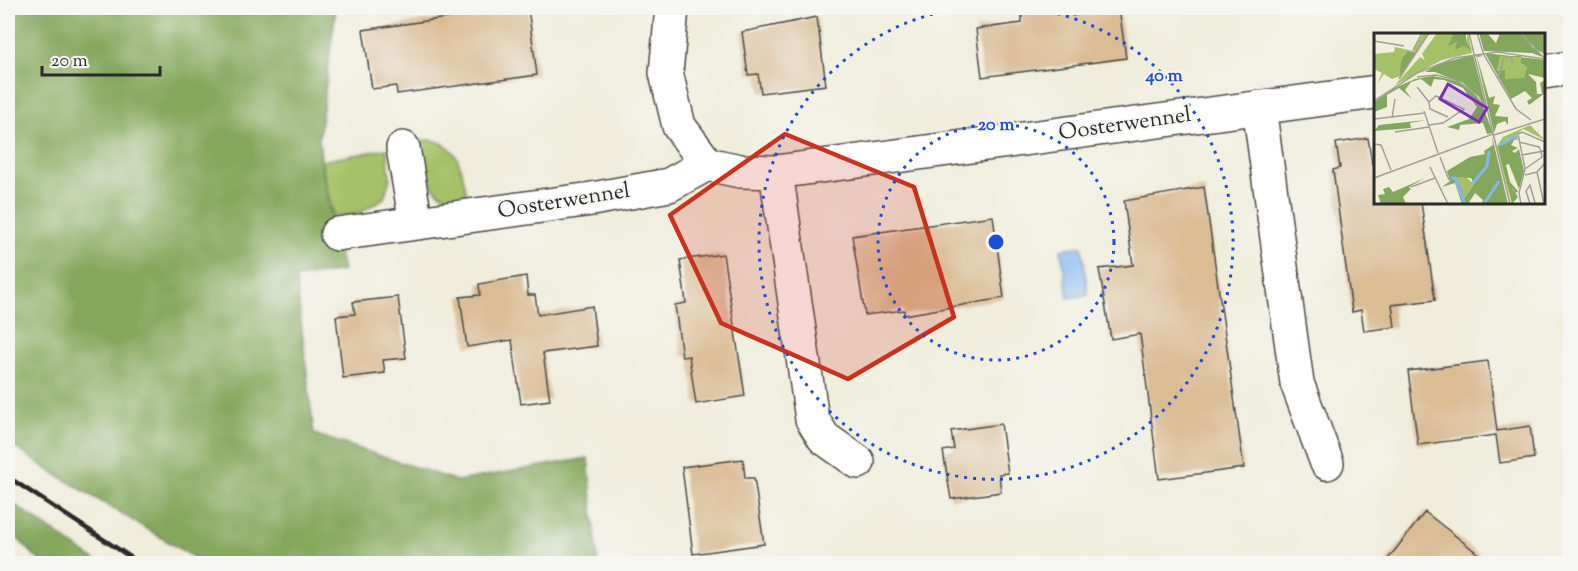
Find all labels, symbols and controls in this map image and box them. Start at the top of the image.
inset map [1374,33,1545,204]
scale bar [42,39,160,77]
text: 20 m [51,49,88,75]
text: 40 m [1144,64,1183,90]
street label: Oosterwennel [1057,100,1193,150]
text: 20 m [978,113,1014,139]
street label: Oosterwennel [496,176,632,228]
centre of rings [986,232,1006,252]

